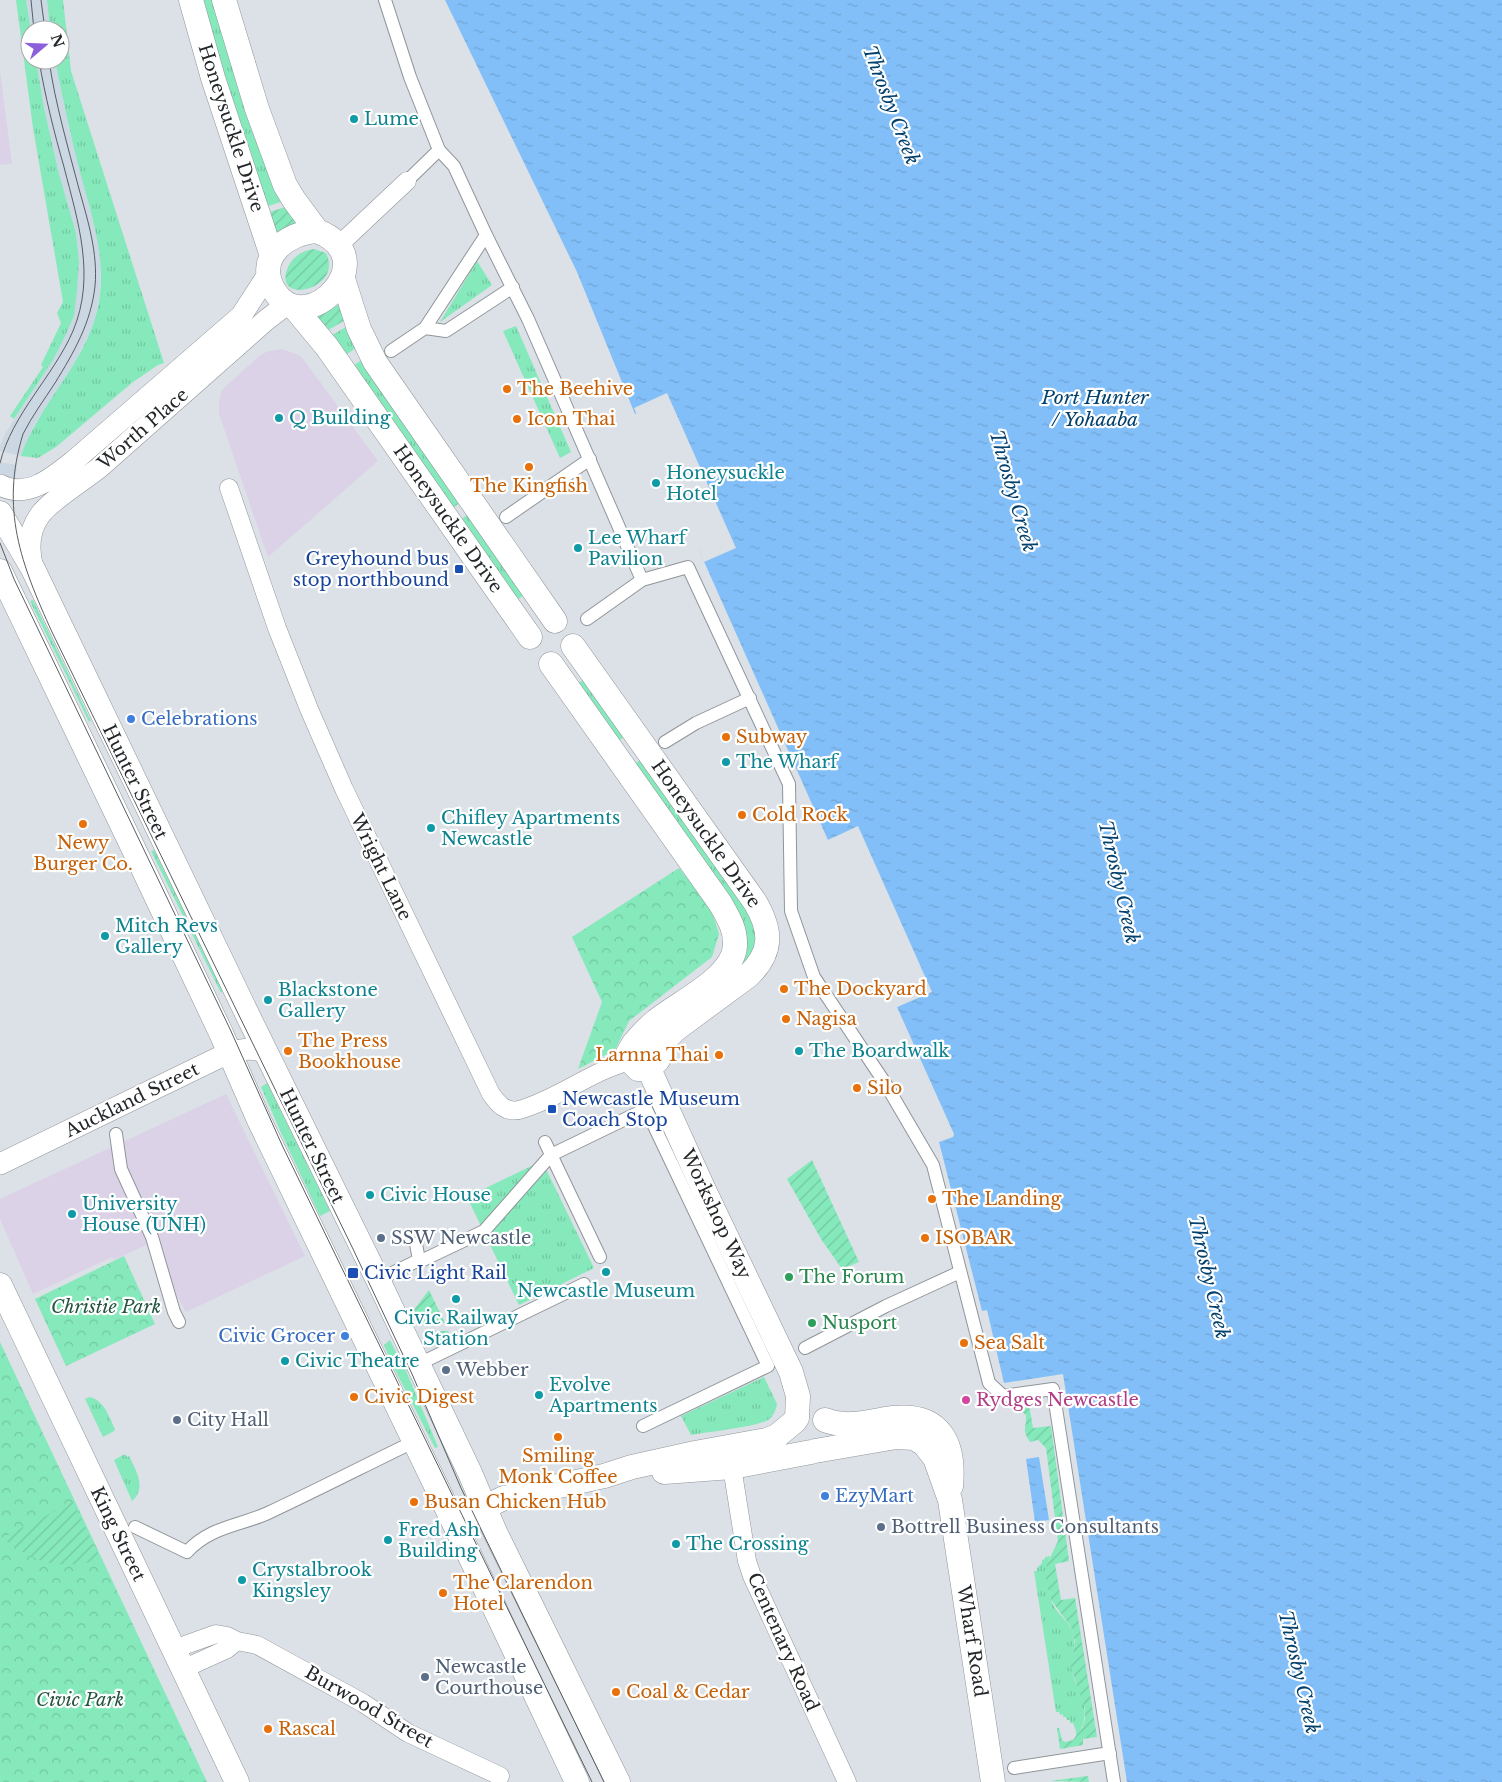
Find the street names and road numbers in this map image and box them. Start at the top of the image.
street label: Honeysuckle Drive [193,41,269,215]
street label: Worth Place [93,384,193,475]
street label: Honeysuckle Drive [389,441,507,597]
street label: Hunter Street [98,721,172,843]
street label: Honeysuckle Drive [647,756,765,912]
street label: Wright Lane [345,809,416,924]
street label: Auckland Street [61,1058,203,1142]
street label: Hunter Street [275,1085,349,1207]
street label: Workshop Way [676,1145,756,1283]
street label: King Street [86,1483,150,1585]
street label: Centenary Road [743,1569,823,1715]
street label: Wharf Road [952,1583,992,1698]
street label: Burwood Street [301,1661,437,1753]

